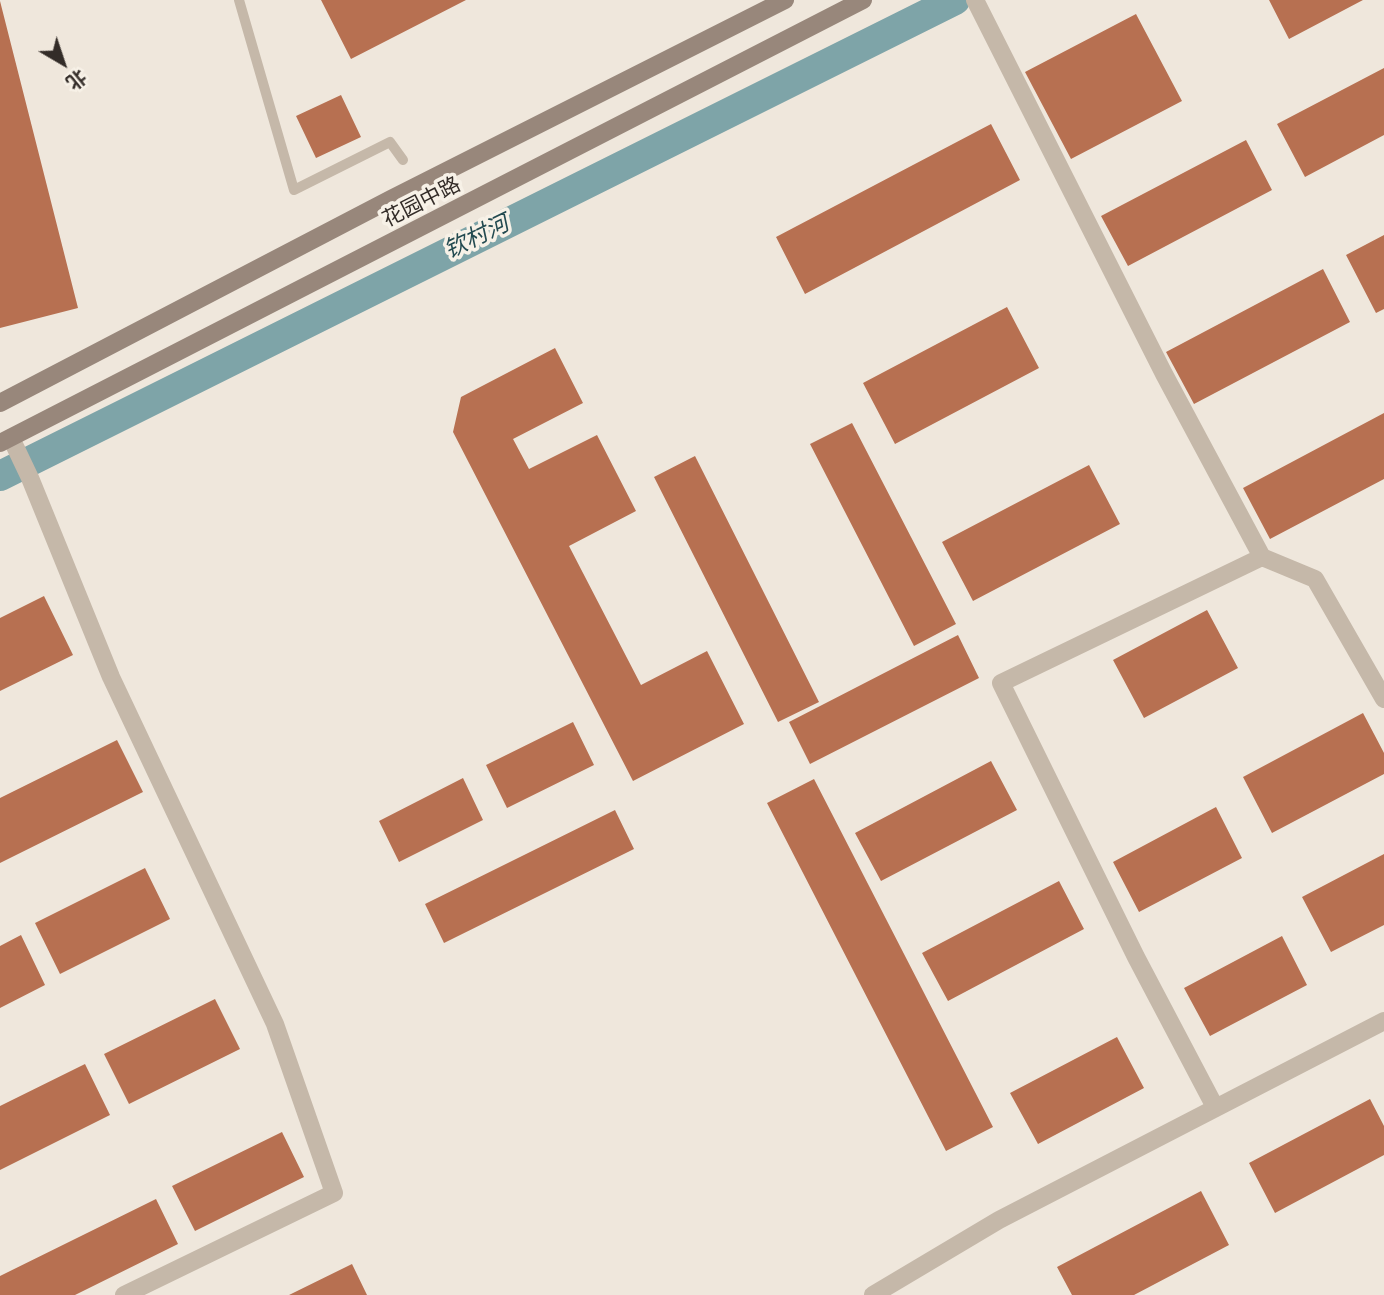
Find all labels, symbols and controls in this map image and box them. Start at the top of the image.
north arrow [28,28,98,98]
text: 北 [61,64,92,95]
street label: 花园中路 [379,173,465,233]
water label: 钦村河 [440,210,514,266]

